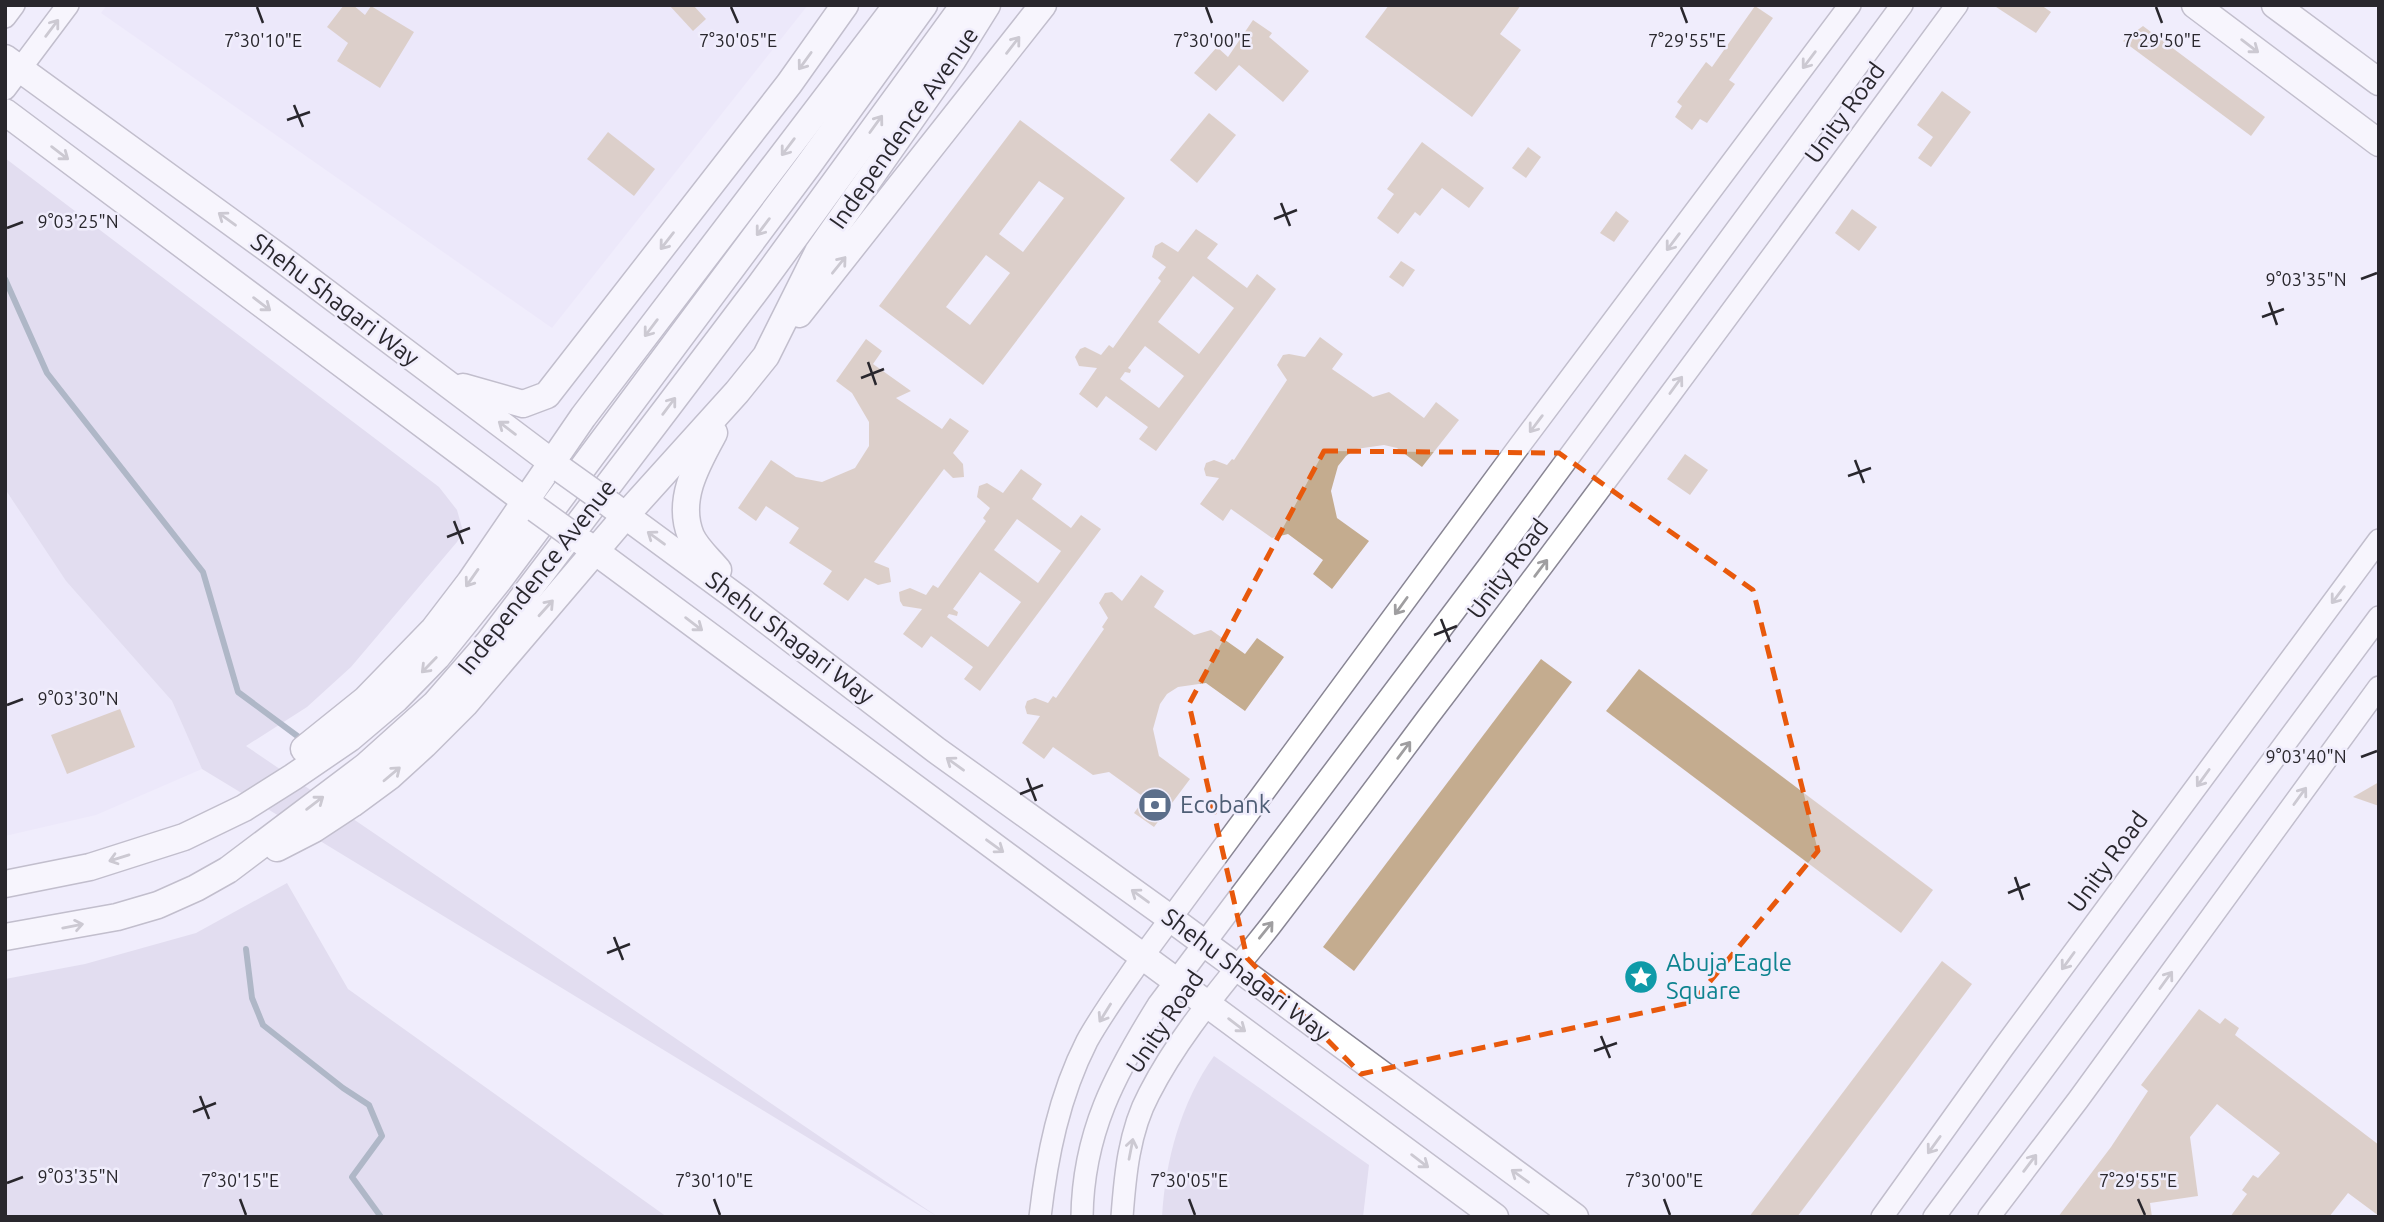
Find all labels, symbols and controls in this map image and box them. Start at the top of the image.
one-way arrow [44,19,59,38]
street label: Independence Avenue [824,22,983,234]
text: 7°30'10"E [224,30,302,50]
text: 7°30'05"E [699,30,777,50]
text: 7°30'00"E [1173,30,1251,50]
text: 7°29'55"E [1648,30,1726,50]
text: 7°29'50"E [2123,30,2201,50]
one-way arrow [1006,36,1021,54]
one-way arrow [2240,39,2259,54]
one-way arrow [1802,50,1817,69]
one-way arrow [798,51,812,70]
street label: Unity Road [1799,57,1890,168]
one-way arrow [869,115,883,134]
one-way arrow [781,137,796,156]
one-way arrow [50,146,69,160]
text: 9°03'25"N [38,211,118,231]
one-way arrow [218,212,237,226]
one-way arrow [756,217,770,236]
street label: Shehu Shagari Way [246,228,425,372]
one-way arrow [659,232,674,250]
one-way arrow [1665,232,1680,251]
one-way arrow [831,256,846,274]
text: 9°03'35"N [2266,269,2346,289]
one-way arrow [252,296,271,311]
one-way arrow [643,318,658,337]
one-way arrow [1669,376,1684,395]
one-way arrow [661,397,676,415]
one-way arrow [1529,414,1544,433]
one-way arrow [499,421,517,436]
street label: Independence Avenue [452,474,621,679]
street label: Unity Road [1461,514,1554,624]
one-way arrow [648,530,666,545]
one-way arrow [1534,559,1549,578]
street label: Shehu Shagari Way [701,566,880,710]
one-way arrow [465,568,479,587]
one-way arrow [2331,585,2345,604]
one-way arrow [1393,597,1408,615]
one-way arrow [538,600,555,617]
one-way arrow [684,617,703,631]
one-way arrow [421,656,438,673]
text: 9°03'30"N [38,688,118,708]
one-way arrow [1396,741,1411,759]
text: 9°03'40"N [2266,746,2346,766]
one-way arrow [946,757,965,771]
one-way arrow [382,766,400,782]
one-way arrow [2195,768,2210,787]
bank icon: Ecobank [1136,786,1174,824]
one-way arrow [2292,787,2307,806]
place label: Ecobank [1180,791,1271,818]
one-way arrow [306,796,325,811]
street label: Unity Road [2062,806,2153,917]
one-way arrow [985,839,1004,854]
one-way arrow [109,852,131,865]
one-way arrow [1131,889,1150,903]
street label: Shehu Shagari Way [1157,903,1336,1047]
one-way arrow [61,918,83,932]
one-way arrow [1258,922,1274,940]
place label: Abuja Eagle Square [1666,949,1792,1004]
one-way arrow [2060,951,2075,970]
place icon: Abuja Eagle Square [1622,958,1660,996]
street label: Unity Road [1120,965,1209,1078]
one-way arrow [2158,971,2173,990]
one-way arrow [1098,1002,1112,1022]
one-way arrow [1228,1017,1247,1032]
one-way arrow [1927,1135,1941,1154]
one-way arrow [1124,1138,1138,1161]
one-way arrow [1410,1154,1429,1168]
one-way arrow [2023,1154,2038,1172]
text: 9°03'35"N [38,1166,118,1186]
one-way arrow [1512,1169,1530,1184]
text: 7°30'15"E [201,1170,279,1190]
text: 7°30'10"E [675,1170,753,1190]
text: 7°30'05"E [1150,1170,1228,1190]
text: 7°30'00"E [1625,1170,1703,1190]
text: 7°29'55"E [2099,1170,2177,1190]

